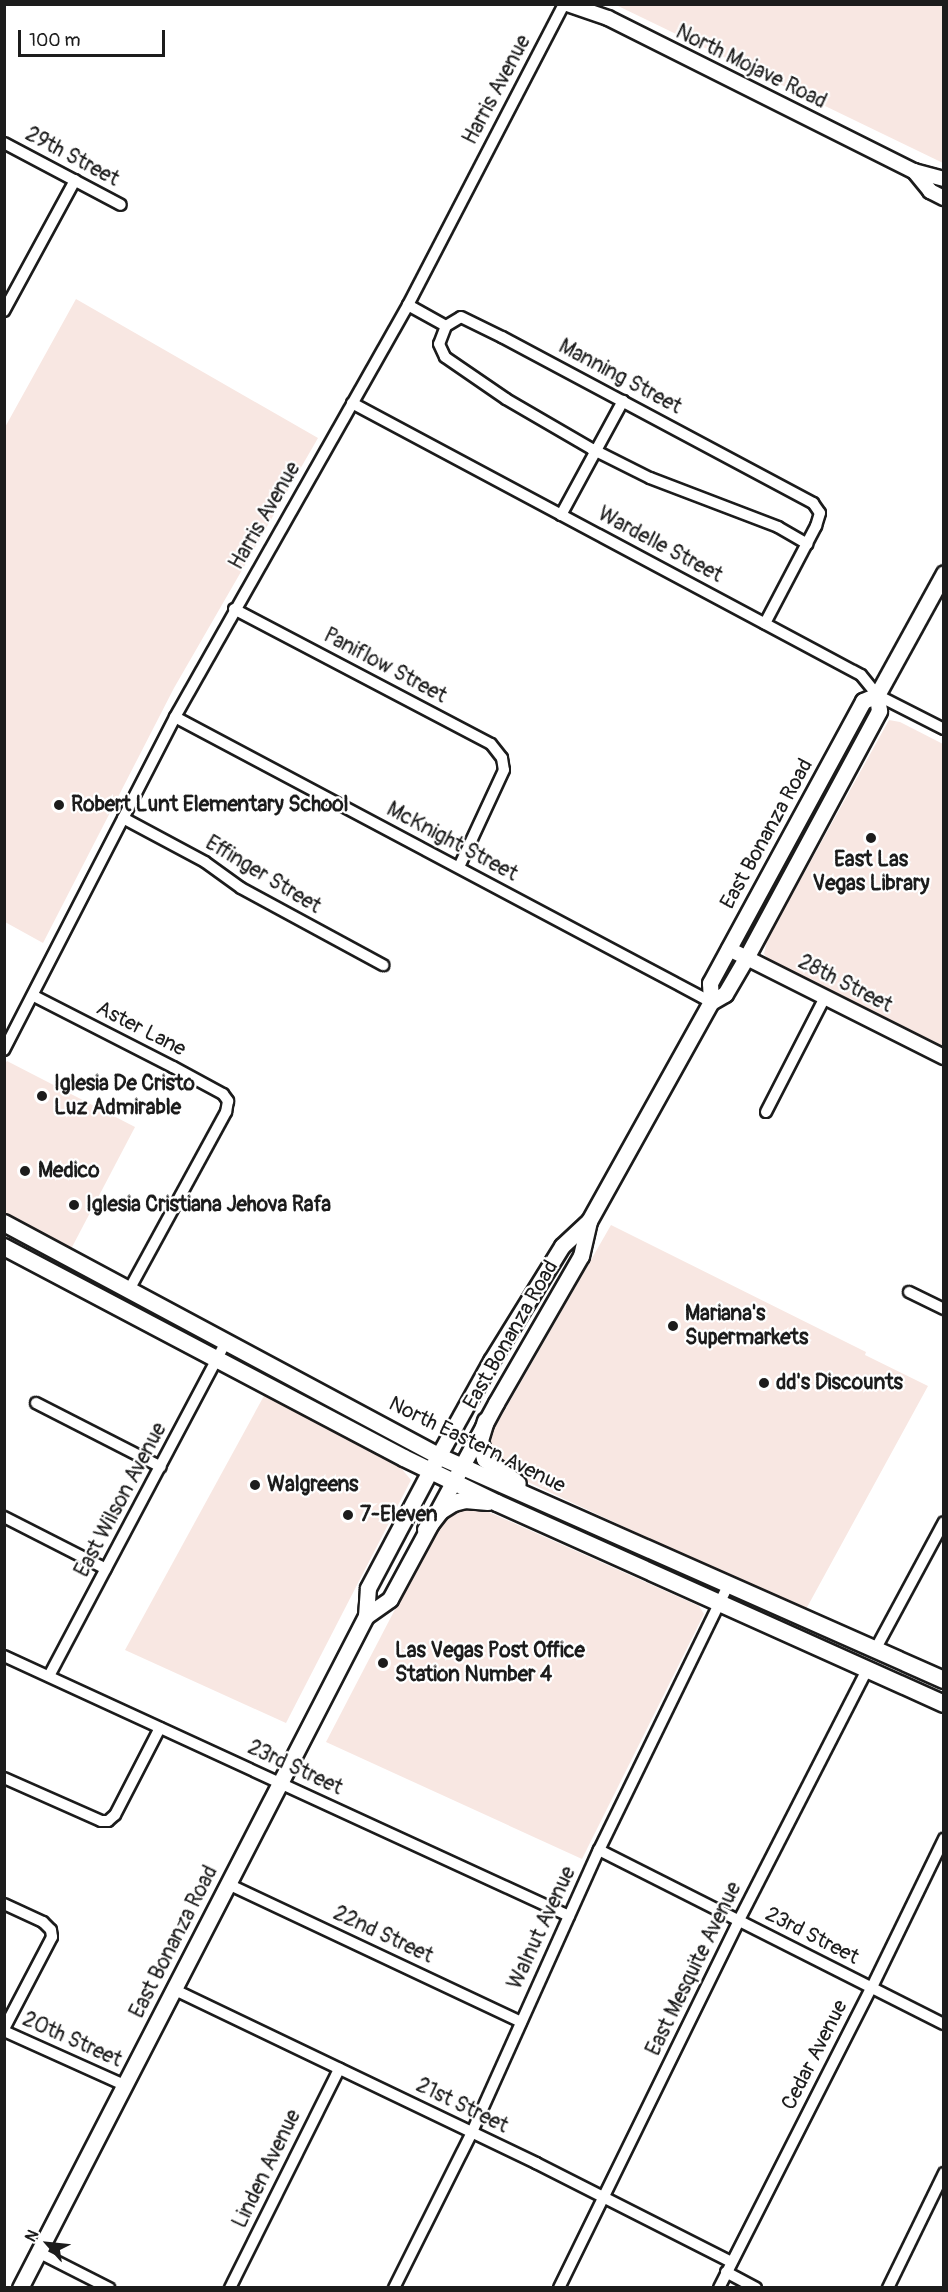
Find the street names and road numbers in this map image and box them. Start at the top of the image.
street label: North Mojave Road [671,20,831,114]
street label: Harris Avenue [458,31,536,149]
street label: 29th Street [21,122,123,192]
street label: Manning Street [554,334,686,420]
street label: Harris Avenue [224,458,306,574]
street label: Wardelle Street [593,502,727,588]
street label: Paniflow Street [319,623,451,709]
street label: East Bonanza Road [715,755,819,913]
street label: McKnight Street [382,797,522,887]
street label: Effinger Street [201,831,325,919]
street label: 28th Street [794,950,896,1018]
street label: Aster Lane [92,996,190,1062]
street label: East Bonanza Road [458,1256,564,1414]
street label: North Eastern Avenue [385,1391,569,1499]
street label: East Wilson Avenue [70,1418,172,1582]
street label: 23rd Street [244,1735,346,1801]
street label: East Bonanza Road [125,1862,223,2022]
street label: Walnut Avenue [503,1863,581,1993]
street label: East Mesquite Avenue [641,1878,747,2060]
street label: 22nd Street [329,1901,437,1969]
street label: 23rd Street [761,1902,863,1970]
street label: Cedar Avenue [777,1996,853,2114]
street label: 20th Street [19,2007,125,2073]
street label: 21st Street [412,2073,512,2139]
street label: Linden Avenue [227,2106,307,2232]

